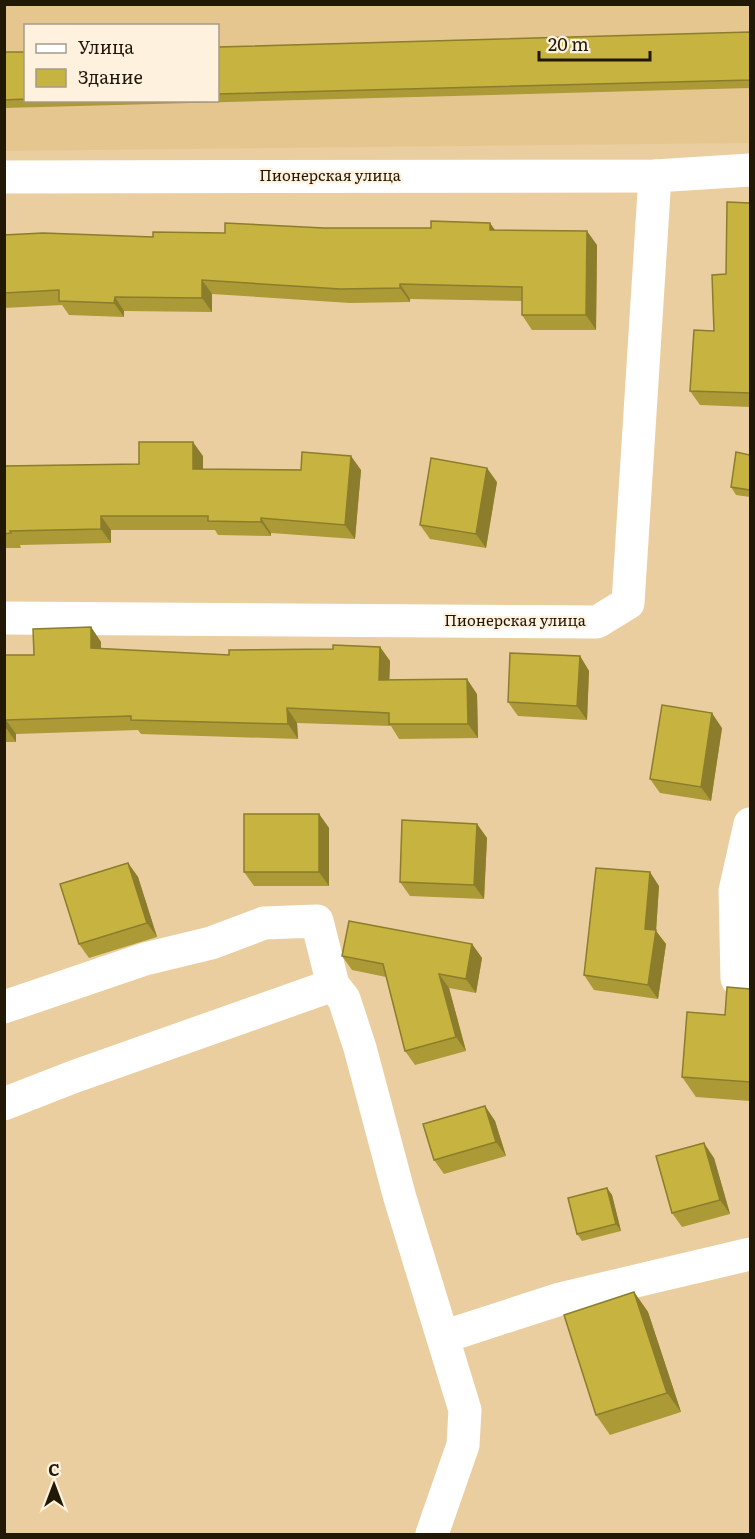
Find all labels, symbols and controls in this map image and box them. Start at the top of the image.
legend [24,24,219,102]
scale bar [539,24,650,62]
text: 20 m [548,30,589,57]
text: Улица [78,33,134,60]
text: Здание [78,63,143,90]
street label: Пионерская улица [259,163,402,186]
street label: Пионерская улица [444,608,587,631]
north arrow [24,1455,84,1515]
text: С [48,1457,60,1481]

